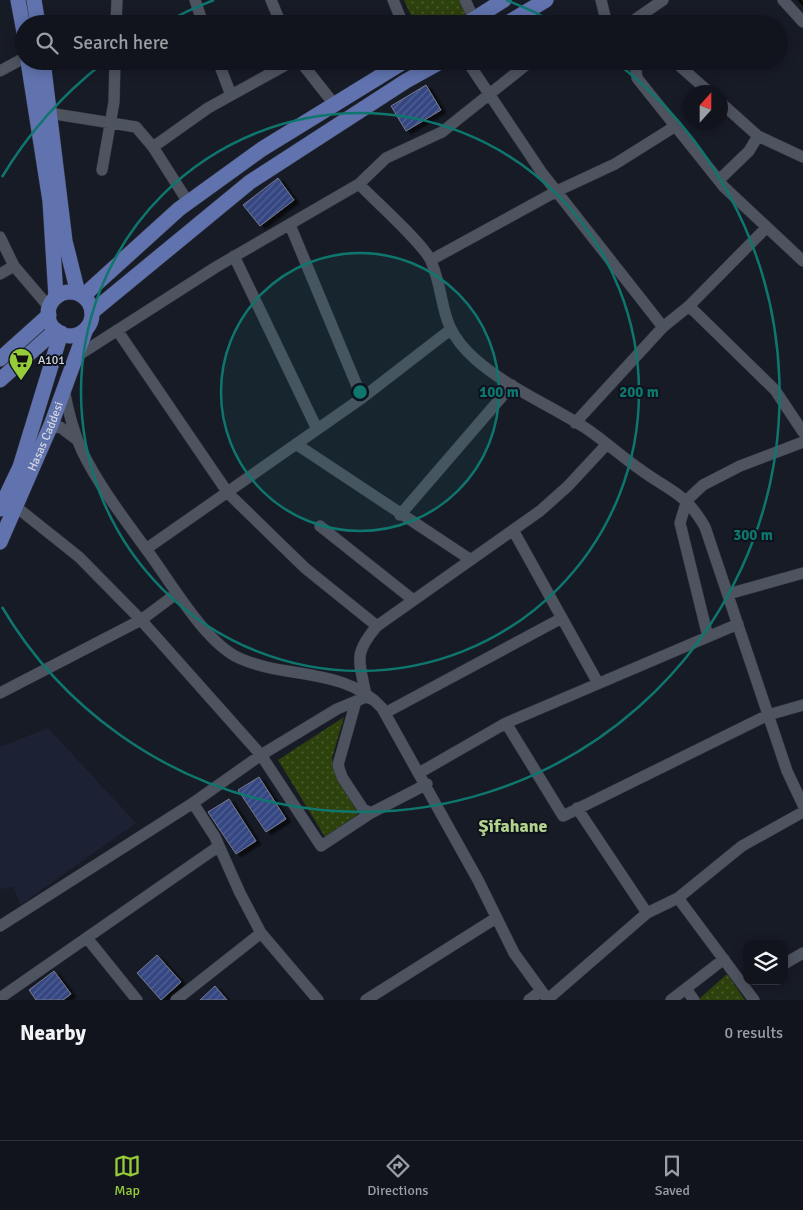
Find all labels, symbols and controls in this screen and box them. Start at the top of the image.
search box [15,15,788,70]
icon: search [33,29,61,57]
text: Search here [73,31,169,55]
north arrow [683,85,728,130]
supermarket icon: A101 [8,347,34,381]
place label: A101 [38,353,65,368]
centre of rings [351,383,369,401]
text: 100 m [479,383,519,401]
text: 200 m [619,383,659,401]
street label: Hasas Caddesi [25,400,67,474]
text: 300 m [733,526,773,544]
district label: Şifahane [479,815,547,837]
map controls [743,940,788,985]
button: layers [743,940,788,985]
text: Nearby [20,1020,86,1046]
text: 0 results [724,1023,783,1043]
tab: Map [113,1152,141,1199]
tab: Directions [367,1152,428,1199]
tab: Saved [655,1152,690,1199]

